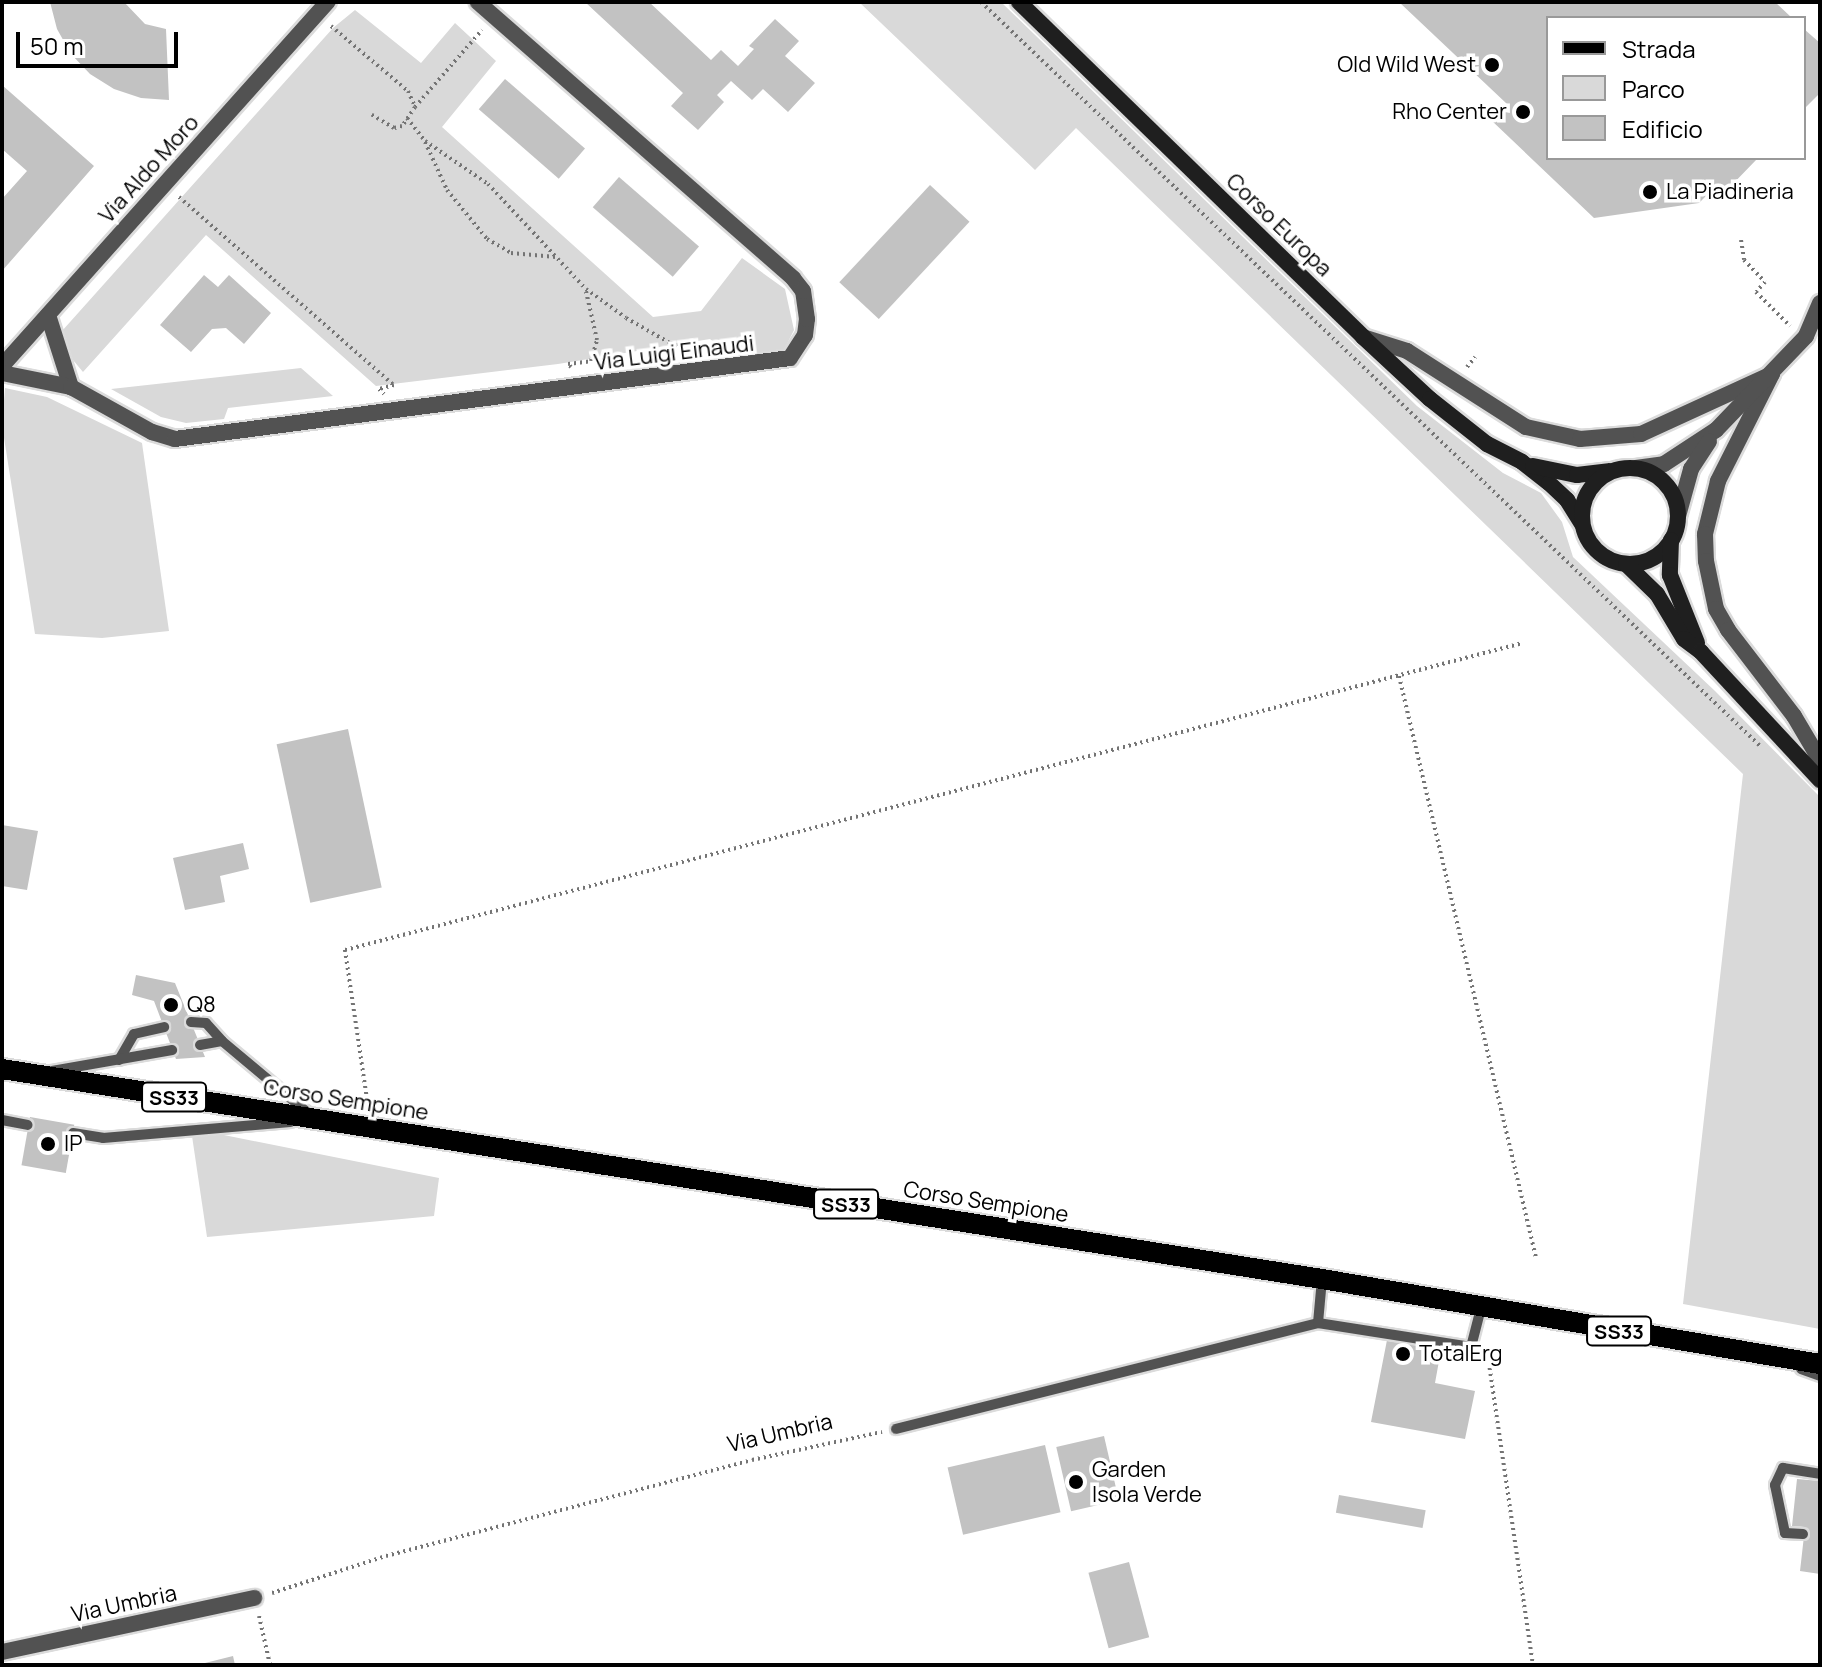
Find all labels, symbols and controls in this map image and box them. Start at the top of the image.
scale bar [20,16,182,66]
legend [1546,16,1806,160]
text: 50 m [30,29,84,62]
text: Strada [1622,32,1695,65]
place label: Old Wild West [1337,52,1476,78]
marker: Old Wild West [1483,56,1501,74]
text: Parco [1622,72,1685,105]
place label: Rho Center [1392,99,1507,125]
marker: Rho Center [1514,103,1532,121]
street label: Via Aldo Moro [94,110,204,228]
text: Edificio [1622,112,1703,145]
street label: Corso Europa [1221,168,1337,282]
place label: La Piadineria [1666,179,1794,205]
marker: La Piadineria [1641,183,1659,201]
street label: Via Luigi Einaudi [593,330,755,376]
place label: Q8 [187,992,216,1018]
marker: Q8 [162,996,180,1014]
street label: Corso Sempione [261,1074,431,1126]
road number: SS33 [140,1081,208,1113]
place label: IP [64,1131,82,1157]
marker: IP [39,1135,57,1153]
street label: Corso Sempione [901,1176,1071,1228]
road number: SS33 [812,1188,880,1220]
road number: SS33 [1585,1315,1653,1347]
place label: TotalErg [1419,1341,1503,1367]
marker: TotalErg [1394,1345,1412,1363]
street label: Via Umbria [725,1408,835,1458]
place label: Garden Isola Verde [1092,1456,1202,1508]
marker: Garden Isola Verde [1067,1473,1085,1491]
street label: Via Umbria [69,1580,179,1628]

